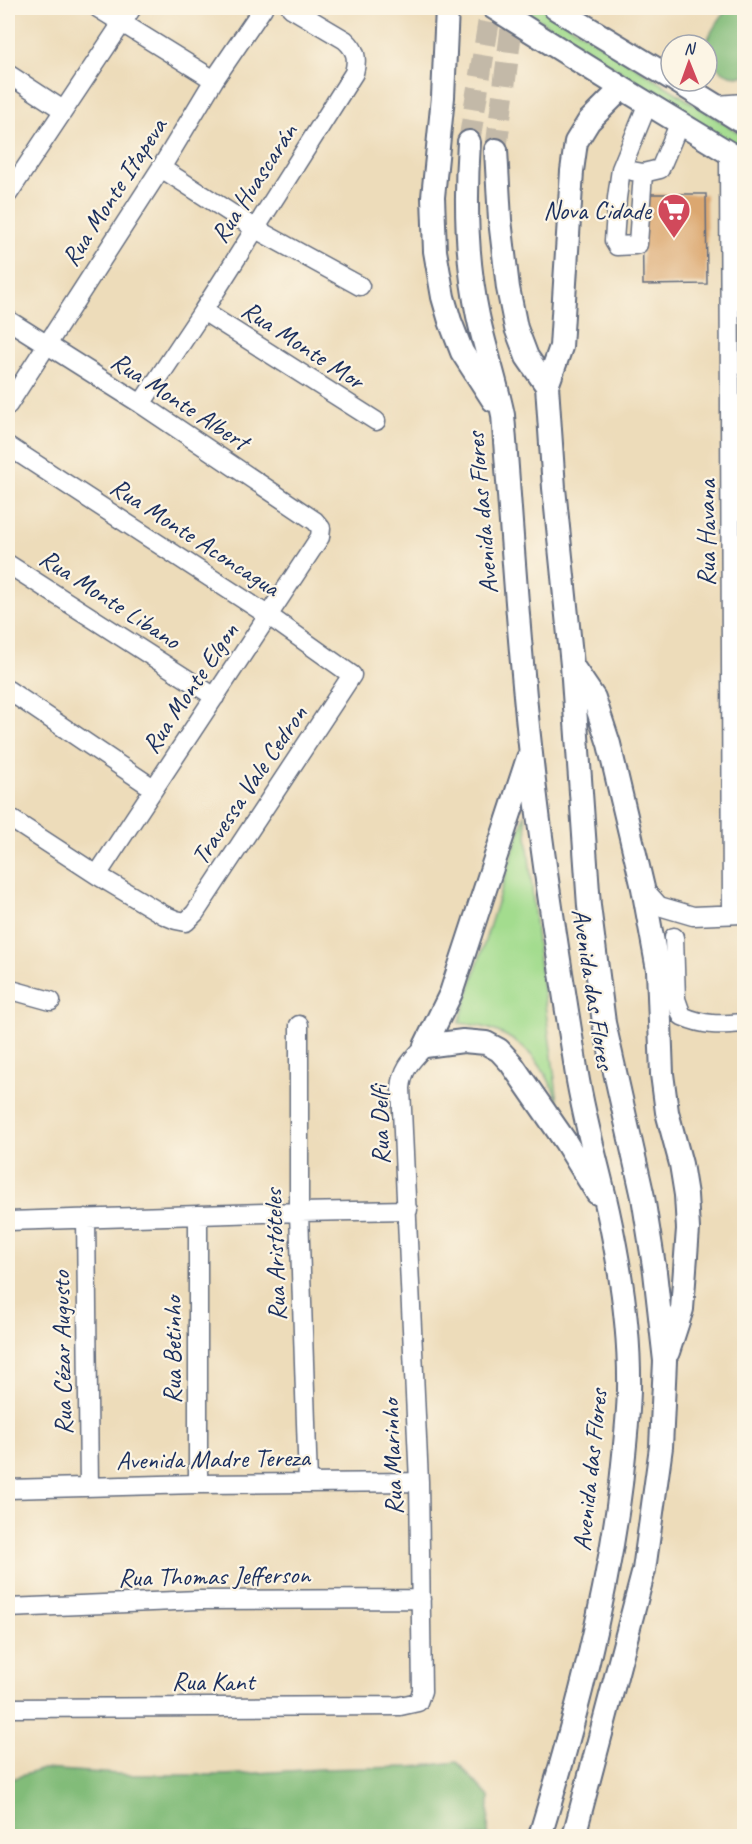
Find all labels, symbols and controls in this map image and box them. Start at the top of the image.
north arrow [659,33,719,93]
text: N [684,39,697,59]
street label: Rua Monte Itapeva [54,110,175,272]
street label: Rua Huascarán [203,116,306,249]
supermarket icon: Nova Cidade [656,192,692,239]
place label: Nova Cidade [543,194,653,227]
street label: Rua Monte Mor [235,293,373,398]
street label: Rua Monte Albert [105,344,258,460]
street label: Avenida das Flores [458,429,506,595]
street label: Rua Monte Aconcagua [104,470,287,605]
street label: Rua Havana [690,478,723,586]
street label: Rua Monte Libano [33,541,188,658]
street label: Rua Monte Elgon [134,616,246,760]
street label: Travessa Vale Cedron [183,699,315,871]
street label: Avenida das Flores [564,906,622,1074]
street label: Rua Delfi [363,1082,397,1165]
street label: Rua Aristóteles [256,1186,294,1322]
street label: Rua Cézar Augusto [44,1269,80,1435]
street label: Rua Betinho [156,1293,189,1404]
street label: Avenida das Flores [565,1385,615,1553]
street label: Rua Marinho [373,1396,411,1516]
street label: Avenida Madre Tereza [116,1441,312,1477]
street label: Rua Thomas Jefferson [118,1558,312,1594]
street label: Rua Kant [172,1665,257,1698]

